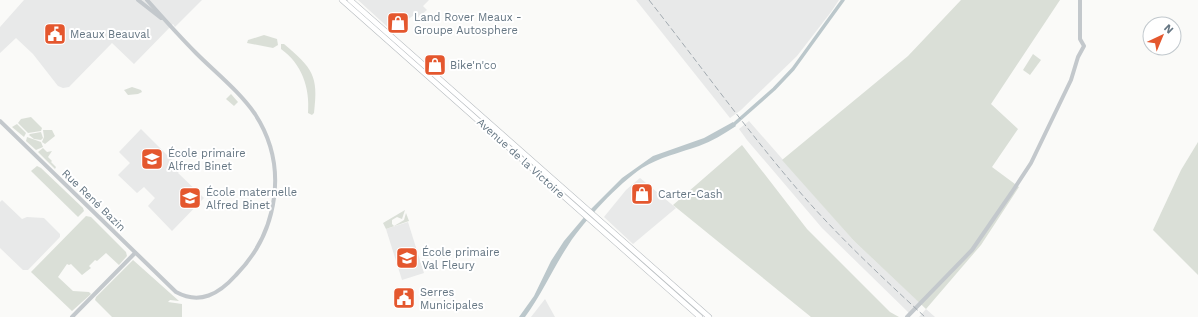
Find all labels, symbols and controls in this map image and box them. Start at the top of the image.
shop icon: Land Rover Meaux - Groupe Autosphere [385,10,411,36]
place label: Land Rover Meaux - Groupe Autosphere [414,11,522,37]
north arrow [1142,16,1182,56]
public building icon: Meaux Beauval [42,21,68,47]
text: N [1161,22,1176,37]
place label: Meaux Beauval [70,28,150,41]
shop icon: Bike'n'co [422,52,448,78]
place label: Bike'n'co [450,59,497,72]
street label: Avenue de la Victoire [474,116,567,201]
school or university icon: École primaire Alfred Binet [139,146,165,172]
place label: École primaire Alfred Binet [168,146,246,173]
street label: Rue René Bazin [59,167,128,234]
shop icon: Carter-Cash [629,181,655,207]
school or university icon: École maternelle Alfred Binet [177,185,203,211]
place label: École maternelle Alfred Binet [206,185,297,212]
place label: Carter-Cash [658,188,723,201]
school or university icon: École primaire Val Fleury [394,245,420,271]
place label: École primaire Val Fleury [422,245,500,272]
public building icon: Serres Municipales [391,285,417,311]
place label: Serres Municipales [420,286,484,312]

